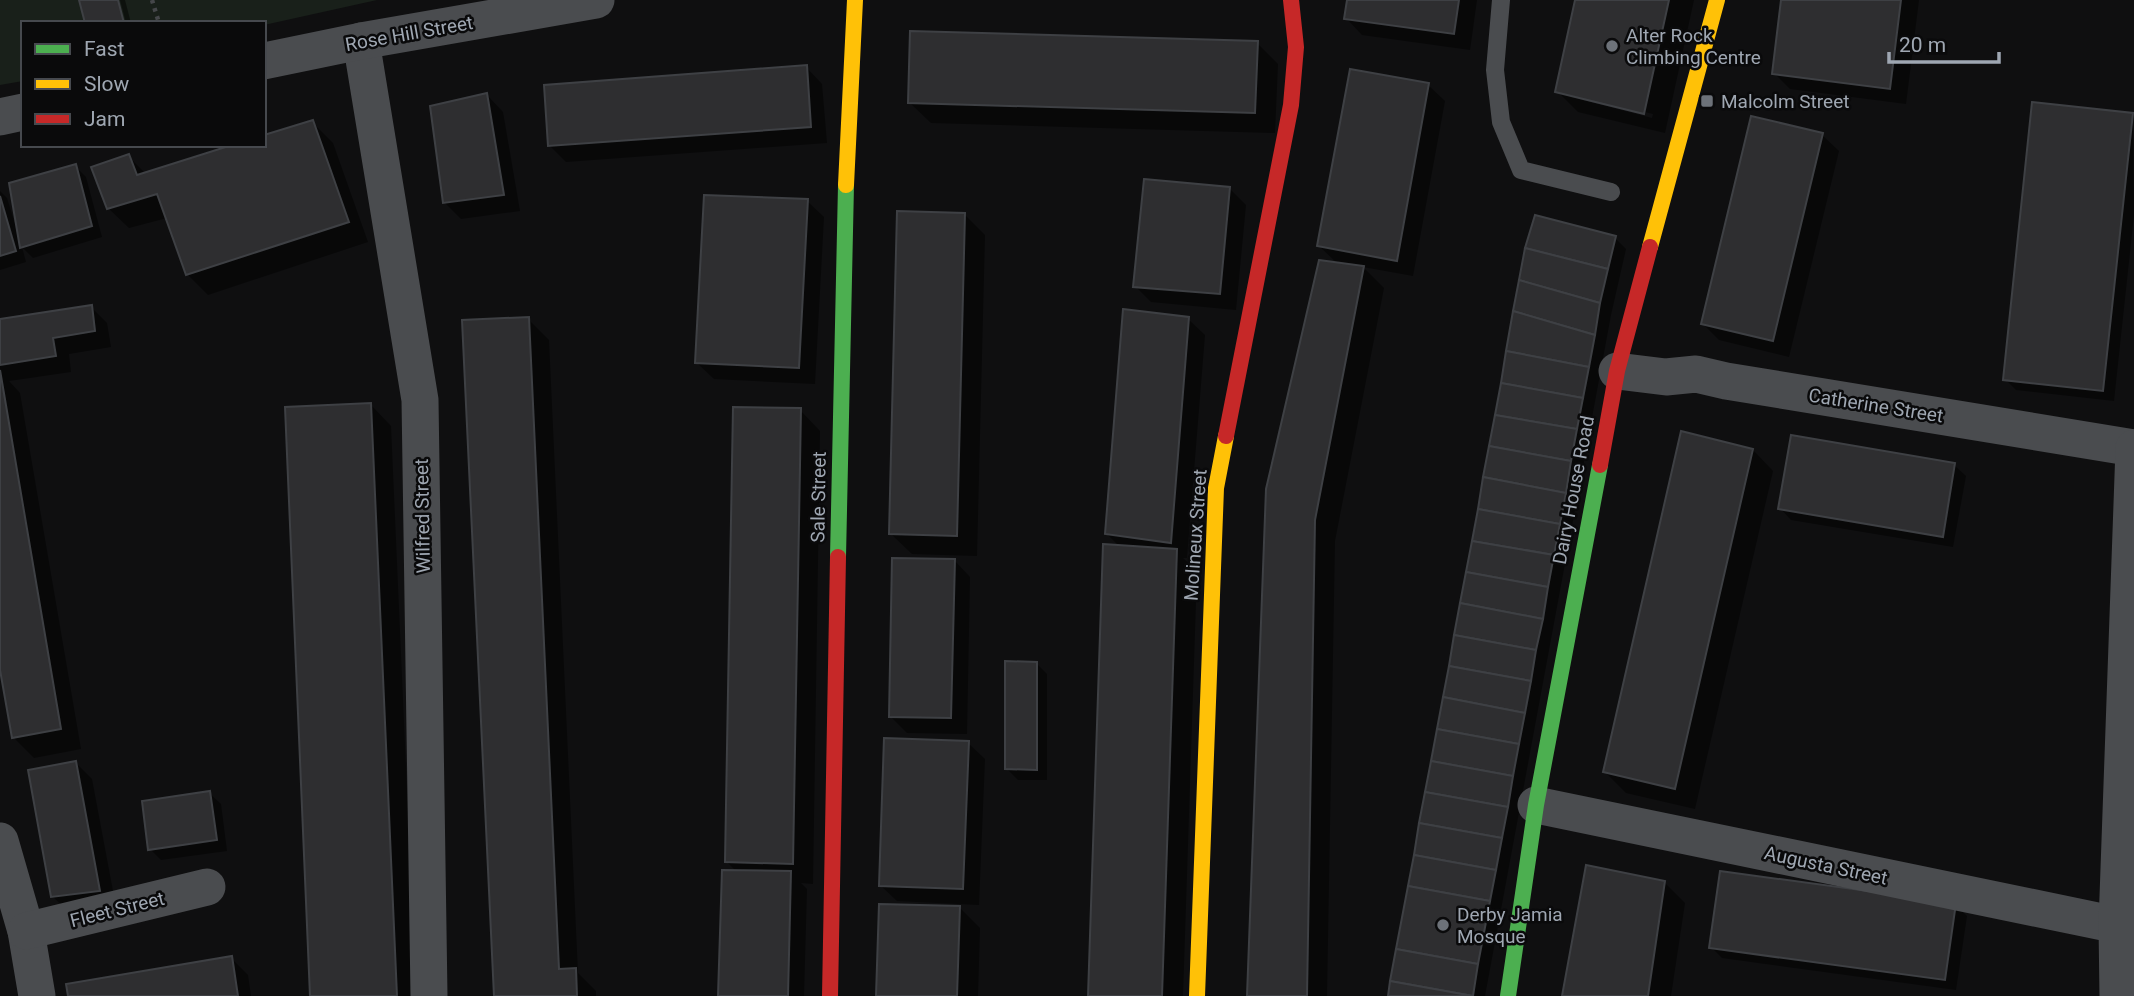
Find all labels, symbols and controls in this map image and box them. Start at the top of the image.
street label: Rose Hill Street [343,11,475,56]
legend [21,21,266,147]
scale bar [1889,21,1999,65]
place label: Alter Rock Climbing Centre [1626,24,1761,69]
text: 20 m [1899,33,1946,57]
text: Fast [84,37,125,61]
marker: Alter Rock Climbing Centre [1604,38,1620,54]
text: Slow [84,72,130,96]
place label: Malcolm Street [1721,90,1849,113]
marker: Malcolm Street [1699,93,1715,109]
text: Jam [84,107,125,131]
street label: Catherine Street [1807,384,1945,427]
street label: Dairy House Road [1548,414,1599,566]
street label: Sale Street [806,451,831,543]
street label: Wilfred Street [410,459,435,573]
street label: Molineux Street [1179,468,1212,602]
street label: Augusta Street [1762,841,1889,890]
street label: Fleet Street [68,887,167,932]
place label: Derby Jamia Mosque [1457,903,1563,948]
marker: Derby Jamia Mosque [1435,917,1451,933]

